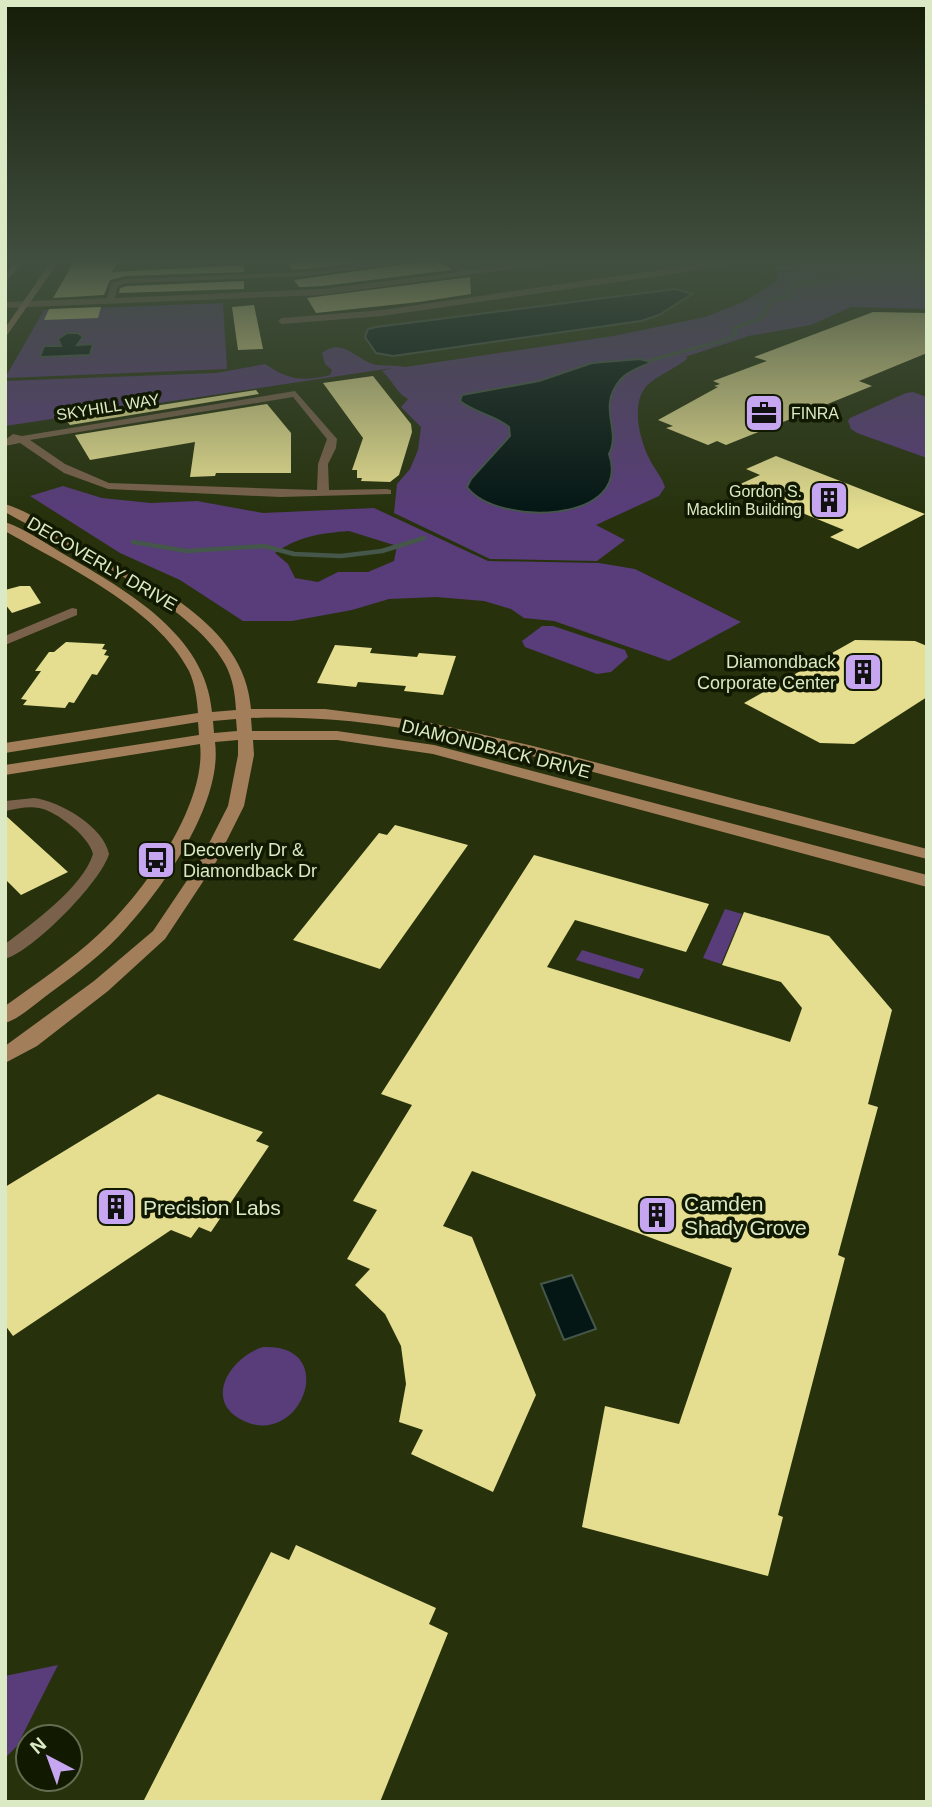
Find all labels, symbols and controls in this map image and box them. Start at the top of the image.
street label: SKYHILL WAY [55,390,161,424]
office icon: FINRA [743,392,785,434]
place label: FINRA [791,405,839,422]
building icon: Gordon S. Macklin Building [808,479,850,521]
place label: Gordon S. Macklin Building [686,483,802,518]
street label: DECOVERLY DRIVE [24,513,180,615]
building icon: Diamondback Corporate Center [842,651,884,693]
place label: Diamondback Corporate Center [697,652,837,693]
street label: DIAMONDBACK DRIVE [399,716,593,782]
bus stop icon: Decoverly Dr & Diamondback Dr [135,839,177,881]
place label: Decoverly Dr & Diamondback Dr [183,840,317,881]
building icon: Precision Labs [95,1186,137,1228]
place label: Camden Shady Grove [684,1192,807,1239]
building icon: Camden Shady Grove [636,1194,678,1236]
place label: Precision Labs [143,1196,281,1219]
north arrow [14,1723,84,1793]
text: N [26,1733,50,1758]

